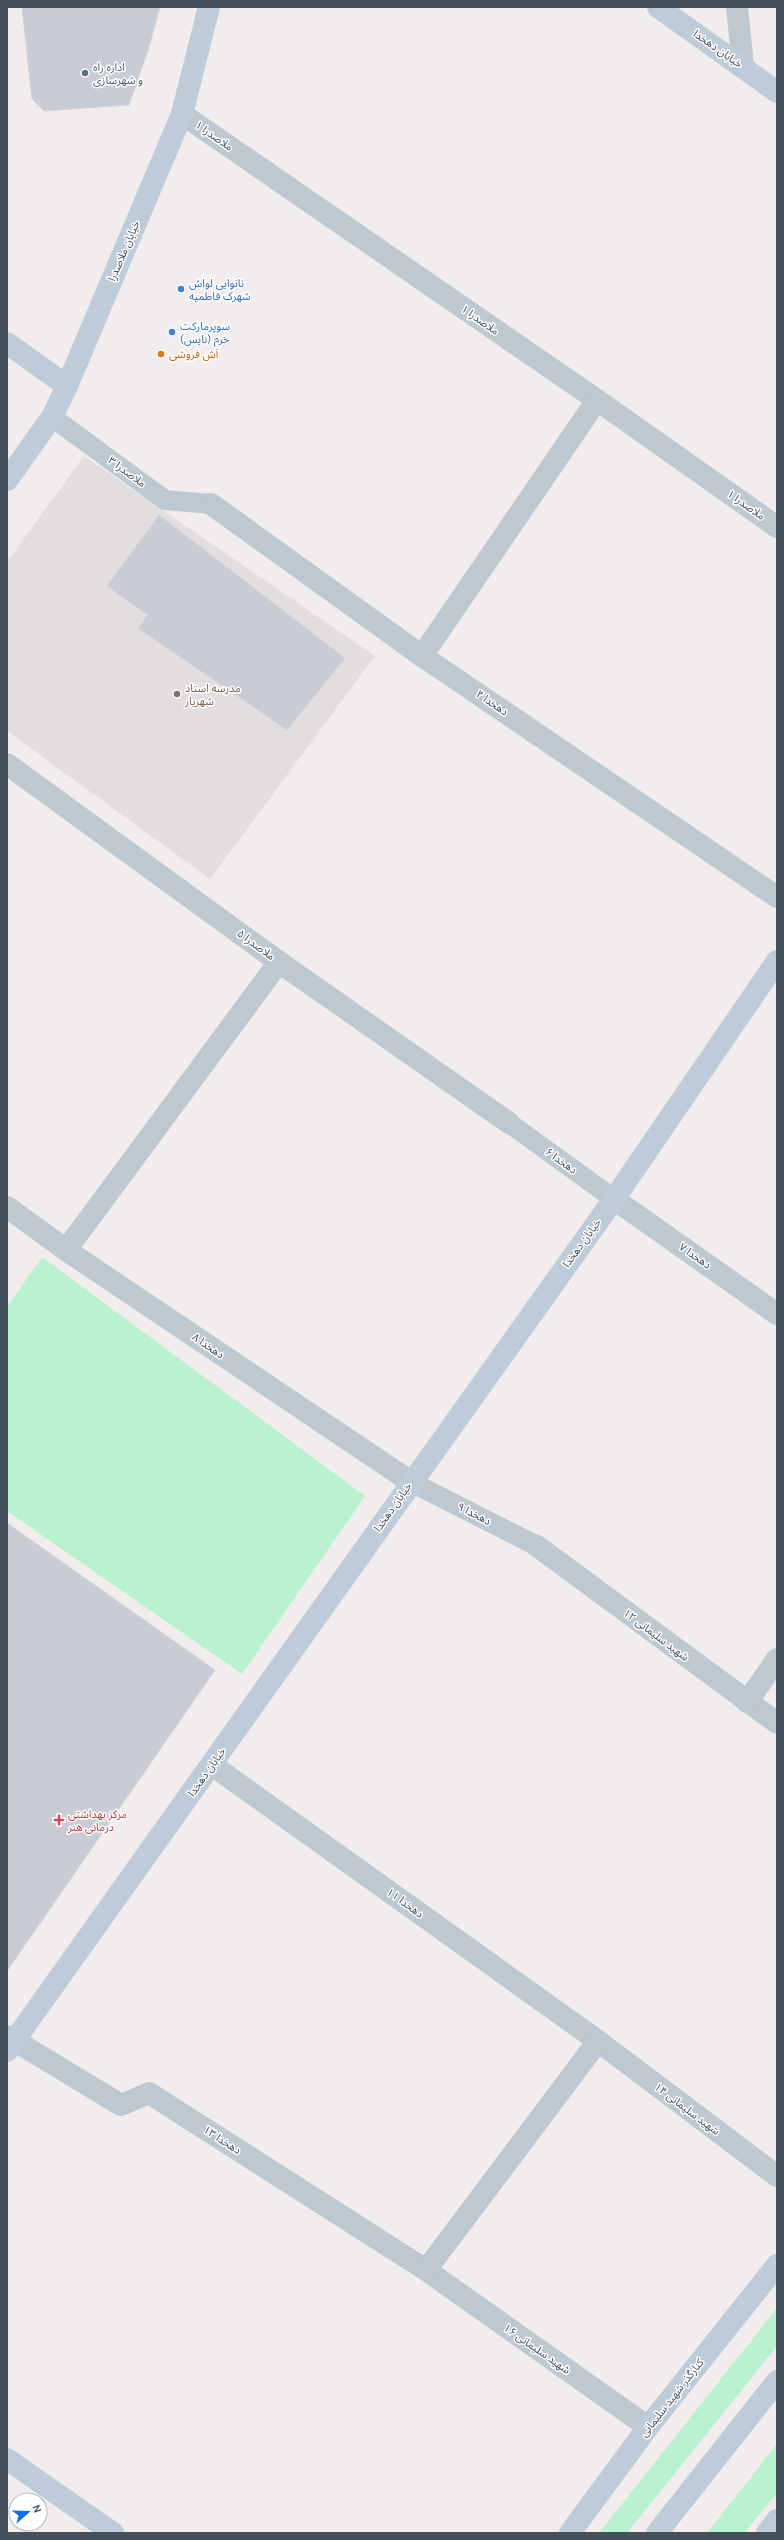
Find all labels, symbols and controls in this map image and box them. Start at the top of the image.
street label: خیابان دهخدا [691,27,746,71]
place label: اداره راه و شهرسازی [93,61,143,87]
marker: اداره راه و شهرسازی [80,68,90,78]
street label: ملاصدرا ۱ [192,118,236,154]
street label: خیابان ملاصدرا [105,218,143,283]
place label: نانوایی لواش شهرک فاطمیه [189,277,251,303]
marker: نانوایی لواش شهرک فاطمیه [176,284,186,294]
street label: ملاصدرا ۱ [458,302,502,338]
place label: سوپرمارکت خرم (نایس) [180,320,231,347]
marker: سوپرمارکت خرم (نایس) [167,327,177,337]
place label: آش فروشی [169,348,219,361]
marker: آش فروشی [156,349,166,359]
street label: ملاصدرا ۳ [106,454,149,490]
street label: ملاصدرا ۱ [724,487,768,523]
place label: مدرسه استاد شهریار [184,682,241,708]
street label: دهخدا ۴ [473,688,511,718]
marker: مدرسه استاد شهریار [172,689,182,699]
street label: ملاصدرا ۵ [235,927,278,963]
street label: دهخدا ۶ [543,1145,579,1177]
street label: خیابان دهخدا [560,1216,604,1270]
street label: دهخدا ۷ [677,1240,713,1272]
street label: دهخدا ۸ [189,1331,227,1361]
street label: خیابان دهخدا [371,1479,415,1534]
street label: دهخدا ۹ [455,1500,493,1528]
street label: شهید سلیمانی ۱۲ [621,1606,692,1664]
street label: خیابان دهخدا [185,1744,229,1799]
place label: مرکز بهداشتی درمانی هنر [67,1808,127,1834]
marker: مرکز بهداشتی درمانی هنر [53,1814,65,1826]
street label: دهخدا ۱۱ [384,1885,426,1921]
street label: شهید سلیمانی ۱۴ [652,2080,723,2138]
street label: دهخدا ۱۳ [201,2123,243,2157]
street label: شهید سلیمانی ۱۶ [501,2321,573,2377]
street label: کنارگذر شهید سلیمانی [637,2356,707,2440]
north arrow [8,2492,48,2532]
text: N [29,2503,44,2515]

